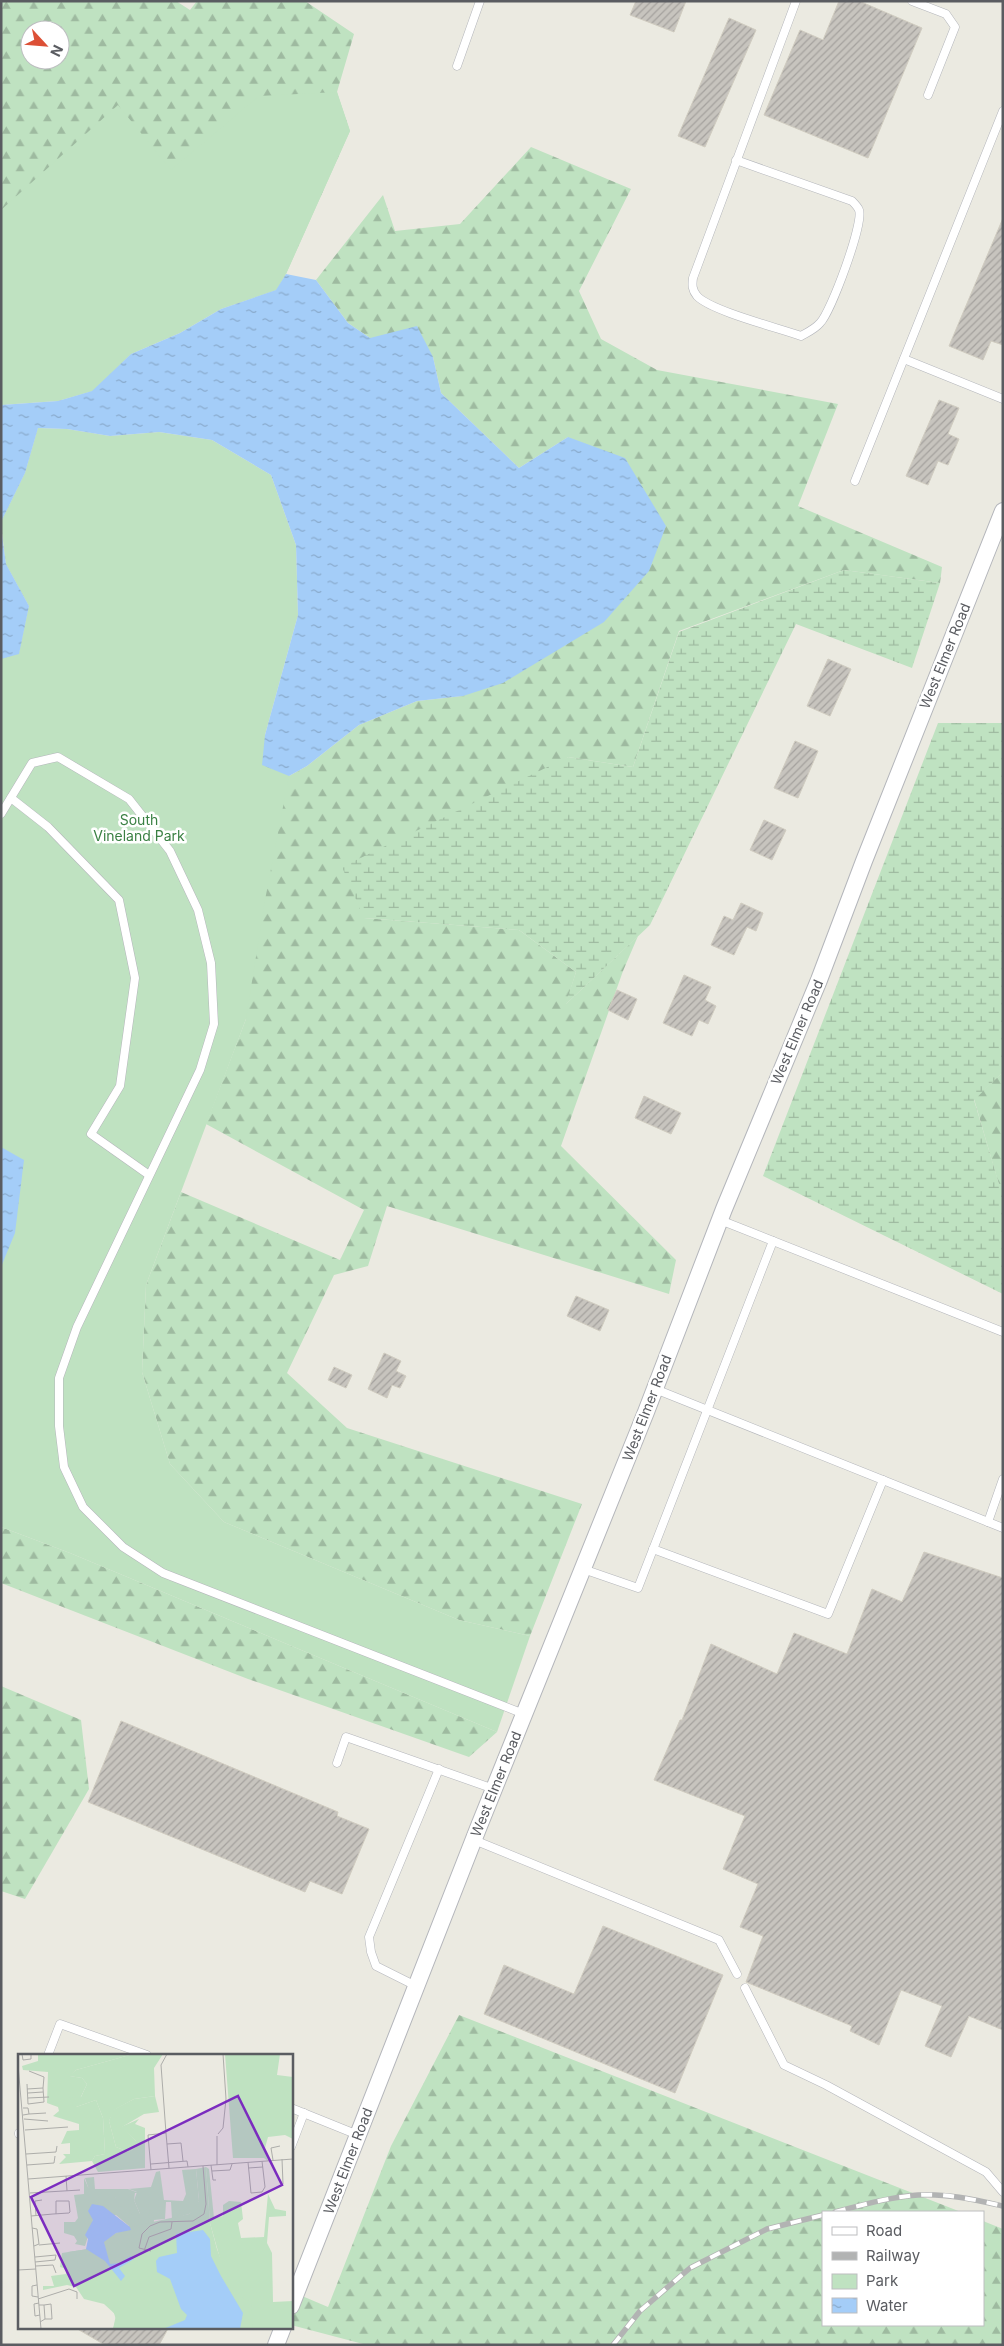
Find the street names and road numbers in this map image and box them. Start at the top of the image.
street label: West Elmer Road [916,601,973,711]
street label: West Elmer Road [767,977,826,1087]
street label: West Elmer Road [618,1352,675,1463]
street label: West Elmer Road [467,1729,524,1839]
street label: West Elmer Road [319,2105,376,2216]

